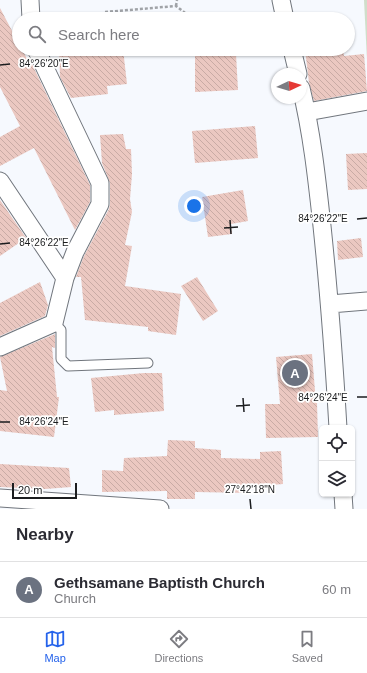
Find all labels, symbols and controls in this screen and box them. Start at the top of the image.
search box [12,12,355,56]
icon: search [26,23,48,45]
text: Search here [58,26,140,43]
text: 84°26'20"E [19,58,69,69]
north arrow [271,68,307,104]
your location [184,196,204,216]
text: 84°26'22"E [298,213,348,224]
text: 84°26'22"E [19,237,69,248]
pin: A [282,358,308,388]
text: 84°26'24"E [298,392,348,403]
text: 84°26'24"E [19,416,69,427]
map controls [319,425,355,497]
button: locate [319,425,355,461]
button: layers [319,461,355,497]
scale bar [12,481,77,500]
text: 20 m [18,484,42,496]
text: 27°42'18"N [225,484,275,495]
text: Nearby [16,525,74,544]
text: Gethsamane Baptisth Church [54,574,265,591]
text: A [24,582,34,597]
text: 60 m [322,582,351,597]
text: Church [54,591,96,606]
tab: Map [44,628,66,664]
tab: Directions [154,628,203,664]
tab: Saved [292,628,323,664]

